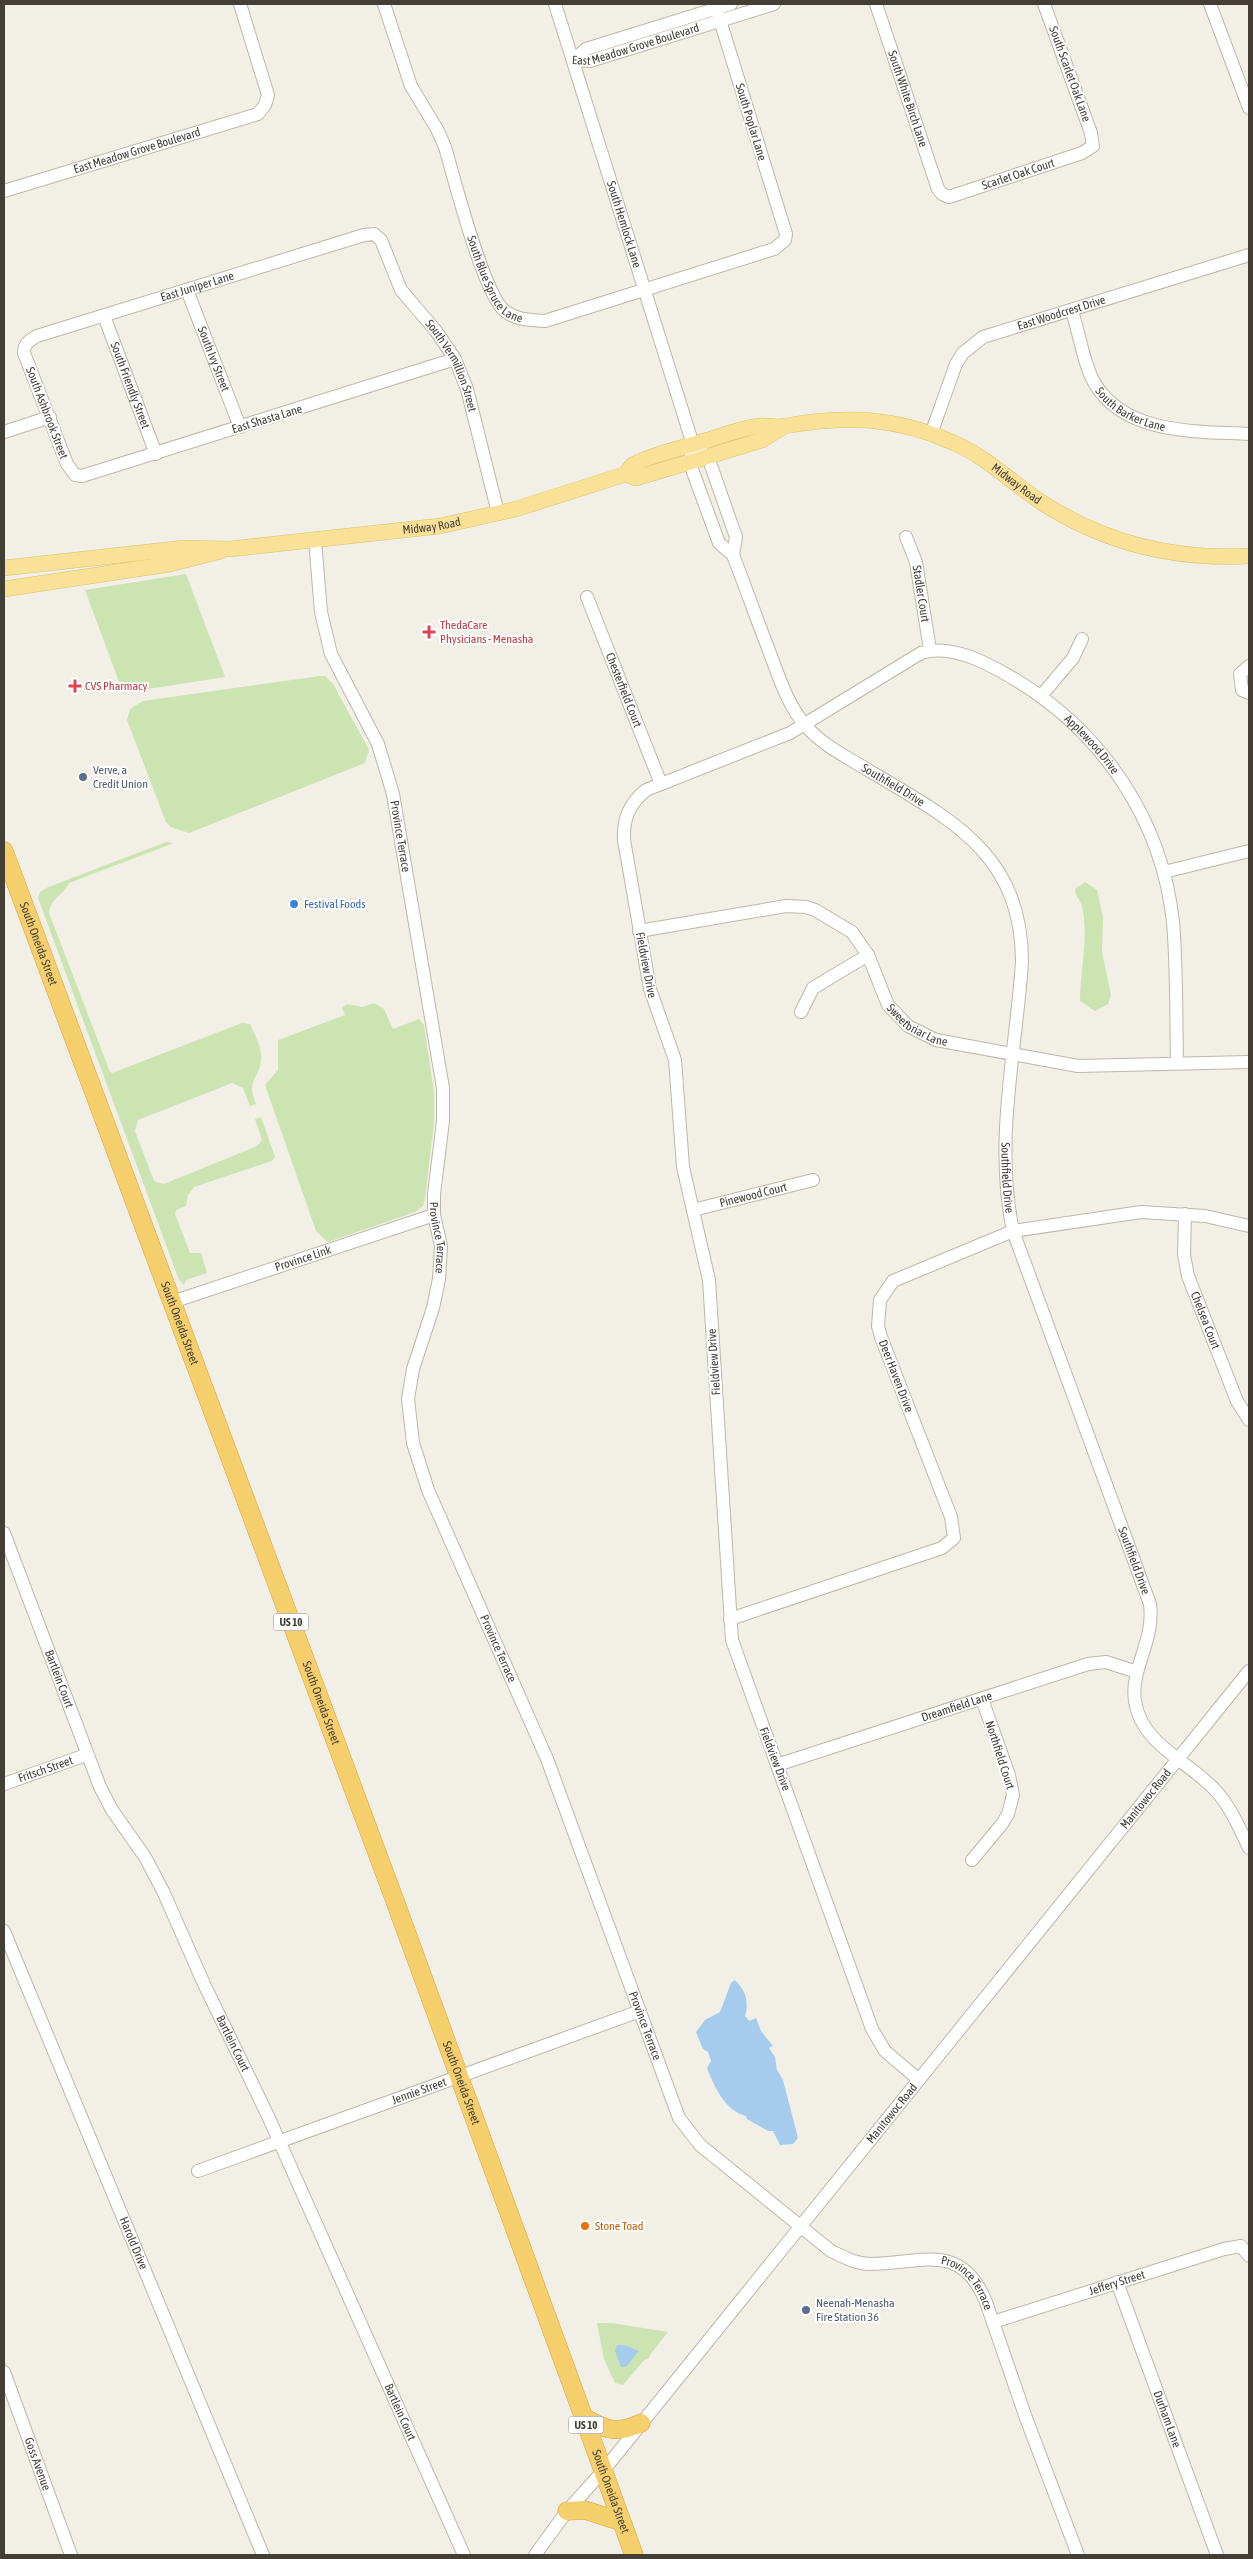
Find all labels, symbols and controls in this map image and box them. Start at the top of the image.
street label: East Meadow Grove Boulevard [572,21,701,68]
street label: South Scarlet Oak Lane [1046,24,1094,124]
street label: South White Birch Lane [885,49,930,149]
street label: South Poplar Lane [733,82,769,162]
street label: East Meadow Grove Boulevard [72,125,202,176]
street label: Scarlet Oak Court [980,155,1057,193]
street label: South Hemlock Lane [604,179,644,270]
street label: South Blue Spruce Lane [464,234,524,326]
street label: East Juniper Lane [159,269,236,304]
street label: East Woodcrest Drive [1016,293,1107,333]
street label: South Vermillion Street [422,317,480,414]
street label: South Ivy Street [195,325,233,394]
street label: South Friendly Street [107,340,153,431]
street label: South Ashbrook Street [23,365,71,461]
street label: South Barker Lane [1092,384,1167,434]
street label: East Shasta Lane [230,402,304,436]
street label: Midway Road [989,461,1044,507]
street label: Midway Road [402,515,462,537]
street label: Stadler Court [910,564,933,624]
place label: ThedaCare Physicians - Menasha [440,618,533,646]
marker: ThedaCare Physicians - Menasha [422,625,436,639]
street label: Chesterfield Court [603,651,645,730]
place label: CVS Pharmacy [85,679,147,693]
marker: CVS Pharmacy [69,680,81,692]
street label: Applewood Drive [1062,712,1122,777]
street label: Southfield Drive [859,761,927,809]
place label: Verve, a Credit Union [93,763,148,791]
marker: Verve, a Credit Union [77,771,89,783]
street label: Province Terrace [387,799,413,873]
place label: Festival Foods [304,897,366,911]
marker: Festival Foods [288,898,300,910]
street label: South Oneida Street [17,900,61,988]
street label: Fieldview Drive [633,931,659,999]
street label: Sweetbriar Lane [884,1001,949,1049]
street label: Southfield Drive [998,1142,1017,1214]
street label: Pinewood Court [718,1180,789,1210]
street label: Province Terrace [427,1202,448,1274]
street label: Province Link [273,1242,334,1274]
street label: South Oneida Street [158,1280,202,1367]
street label: Chelsea Court [1188,1290,1223,1352]
street label: Fieldview Drive [705,1328,723,1396]
street label: Deer Haven Drive [876,1338,916,1414]
street label: Southfield Drive [1115,1525,1153,1596]
street label: Province Terrace [477,1613,519,1685]
road number: US 10 [274,1614,308,1630]
street label: Bartlein Court [42,1648,77,1710]
street label: South Oneida Street [299,1659,343,1747]
street label: Dreamfield Lane [920,1689,994,1725]
street label: Northfield Court [982,1719,1018,1791]
street label: Fieldview Drive [756,1725,794,1793]
street label: Fritsch Street [16,1753,75,1785]
street label: Manitowoc Road [1117,1766,1174,1832]
street label: Province Terrace [626,1989,664,2062]
street label: Bartlein Court [213,2013,253,2074]
street label: South Oneida Street [440,2039,483,2127]
street label: Jennie Street [390,2075,449,2107]
street label: Manitowoc Road [864,2081,920,2146]
street label: Harold Drive [116,2215,151,2271]
place label: Stone Toad [595,2219,643,2233]
marker: Stone Toad [579,2220,591,2232]
street label: Province Terrace [940,2253,995,2312]
street label: Jeffery Street [1087,2267,1147,2298]
place label: Neenah-Menasha Fire Station 36 [816,2296,895,2324]
marker: Neenah-Menasha Fire Station 36 [800,2304,812,2316]
street label: Bartlein Court [381,2382,419,2443]
street label: Durham Lane [1150,2389,1184,2449]
road number: US 10 [568,2416,604,2434]
street label: Goss Avenue [22,2436,54,2492]
street label: South Oneida Street [589,2448,633,2536]

